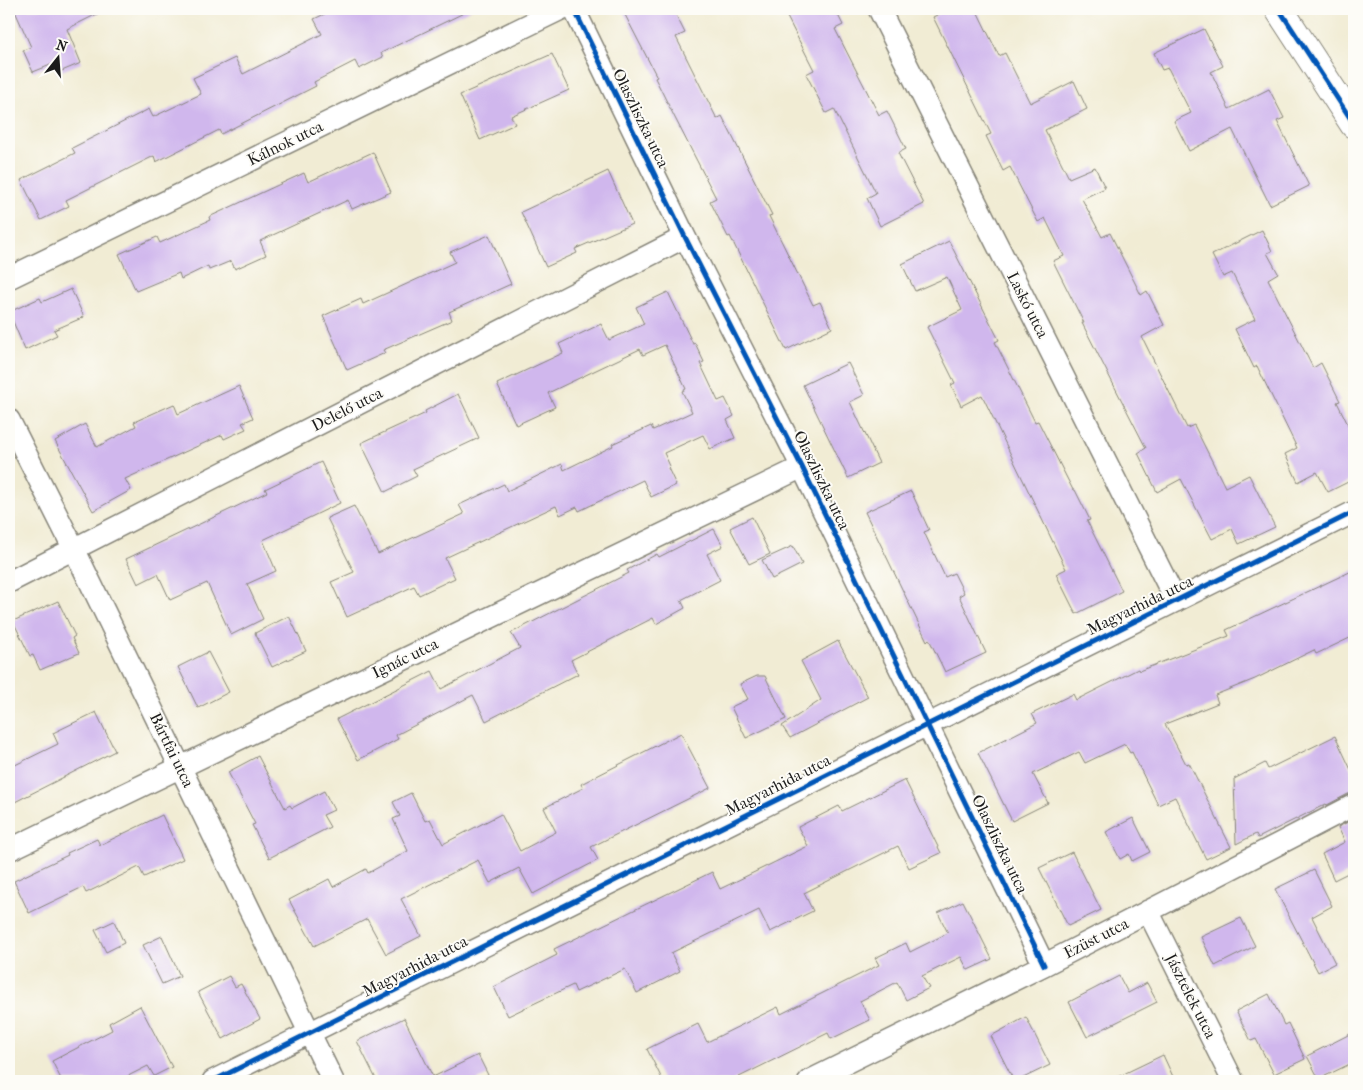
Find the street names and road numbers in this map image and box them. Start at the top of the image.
street label: Olaszliszka utca [609,65,673,171]
street label: Kálnok utca [244,116,326,169]
street label: Laskó utca [1003,269,1053,342]
street label: Delelő utca [308,383,386,435]
street label: Olaszliszka utca [790,427,854,533]
street label: Magyarhida utca [1084,571,1197,639]
street label: Ignác utca [369,634,442,682]
street label: Bártfai utca [146,710,198,791]
street label: Magyarhida utca [722,750,834,820]
street label: Olaszliszka utca [968,791,1032,897]
street label: Ezüst utca [1060,913,1132,962]
street label: Magyarhida utca [359,931,471,1001]
street label: Jásztelek utca [1161,949,1221,1042]

